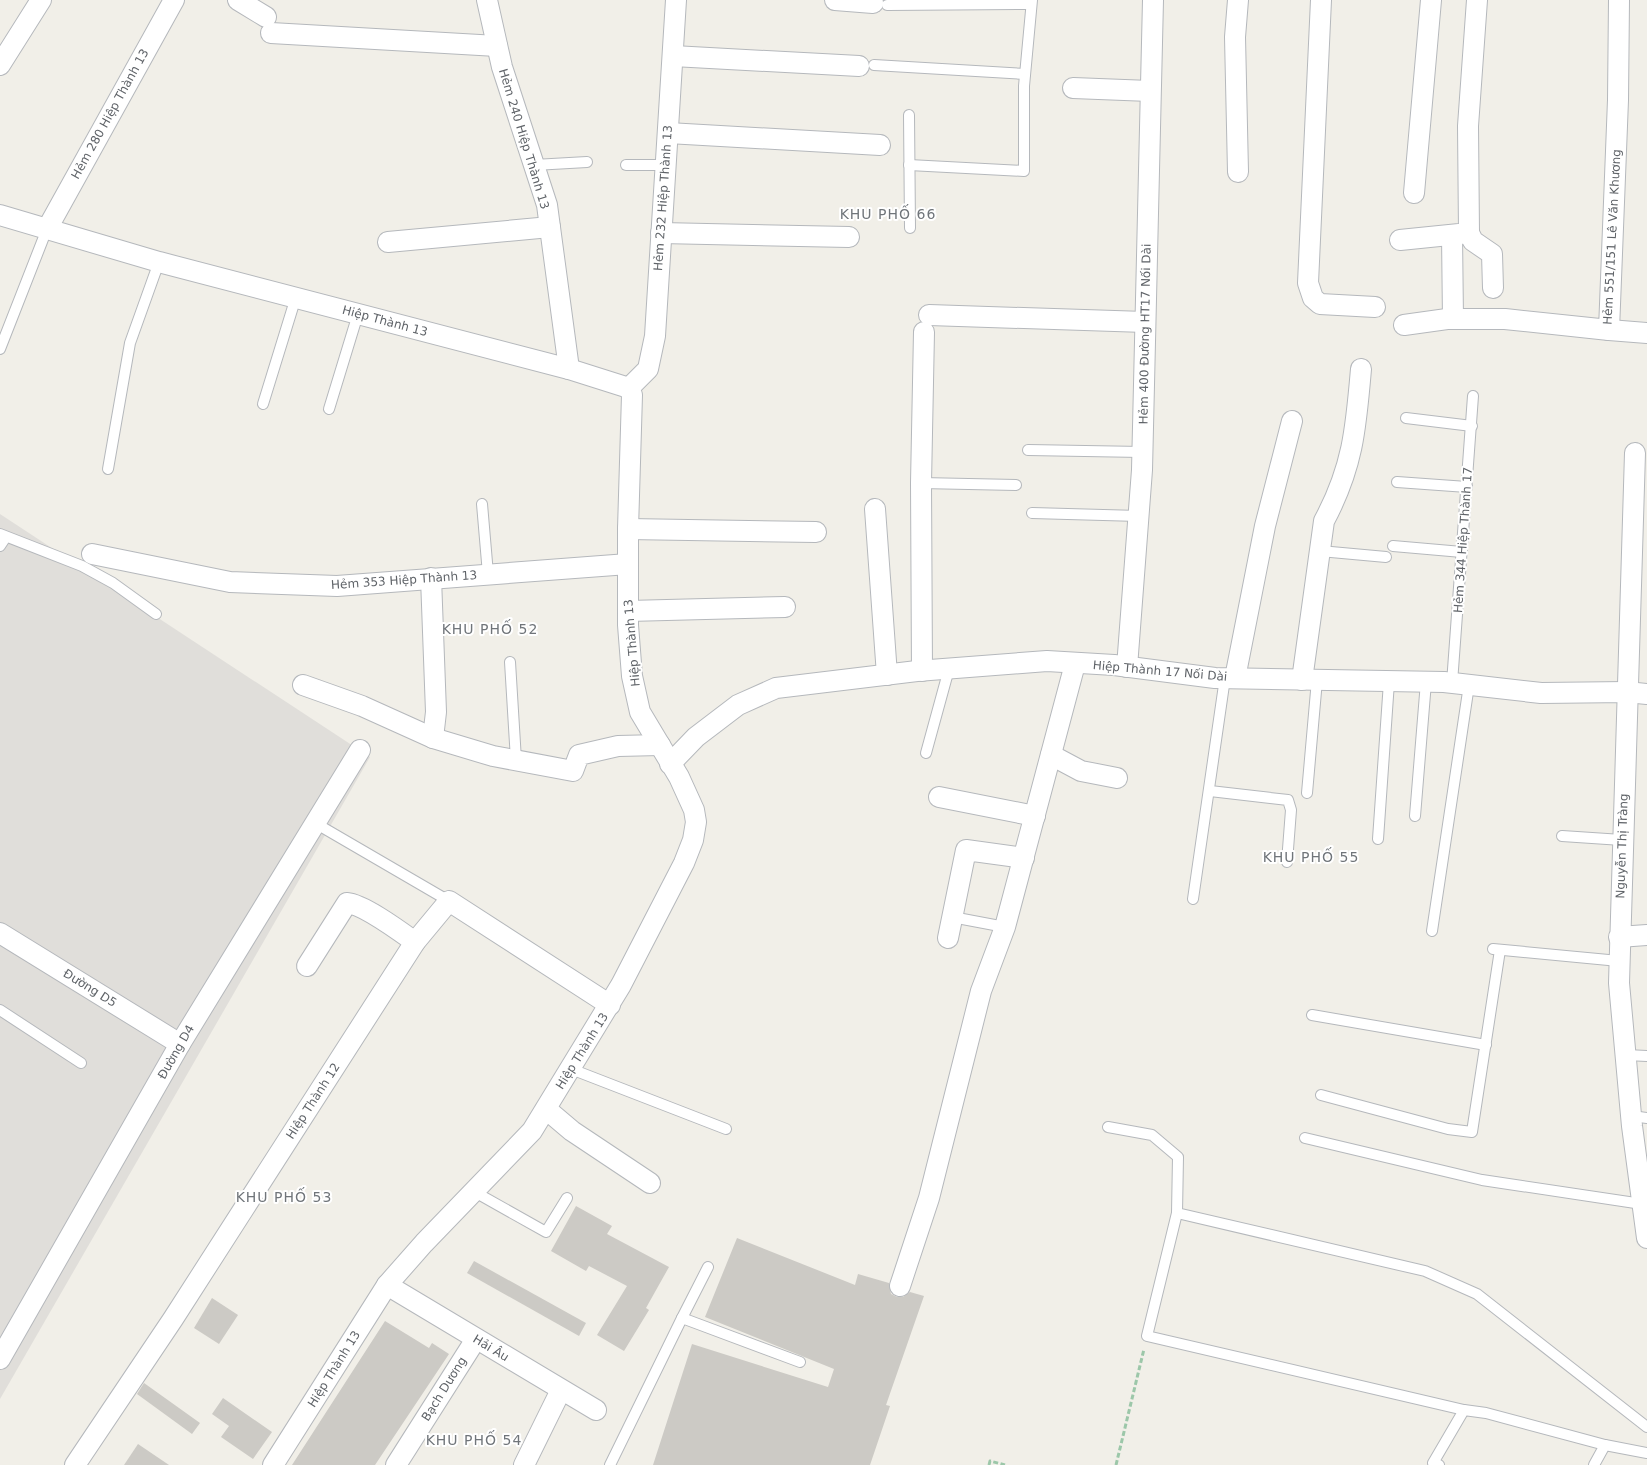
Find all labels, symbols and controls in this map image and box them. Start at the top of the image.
street label: Hẻm 280 Hiệp Thành 13 [68,47,152,181]
street label: Hẻm 240 Hiệp Thành 13 [496,67,552,211]
street label: Hẻm 232 Hiệp Thành 13 [651,124,675,272]
street label: Hẻm 551/151 Lê Văn Khương [1600,149,1624,325]
district label: KHU PHỐ 66 [840,204,936,222]
street label: Hẻm 400 Đường HT17 Nối Dài [1136,244,1154,424]
street label: Hiệp Thành 13 [341,303,429,339]
street label: Hẻm 344 Hiệp Thành 17 [1451,466,1475,614]
street label: Hẻm 353 Hiệp Thành 13 [330,568,478,592]
street label: Hiệp Thành 13 [621,599,643,687]
district label: KHU PHỐ 52 [442,619,538,637]
street label: Hiệp Thành 17 Nối Dài [1092,658,1228,684]
street label: Nguyễn Thị Tràng [1613,793,1631,899]
district label: KHU PHỐ 55 [1263,847,1359,865]
street label: Đường D5 [61,966,119,1010]
street label: Hiệp Thành 13 [553,1010,611,1092]
street label: Đường D4 [155,1022,197,1082]
street label: Hiệp Thành 12 [283,1060,343,1142]
district label: KHU PHỐ 53 [236,1187,332,1205]
street label: Hiệp Thành 13 [305,1328,363,1410]
street label: Hải Âu [471,1331,512,1364]
street label: Bạch Dương [419,1354,469,1424]
district label: KHU PHỐ 54 [426,1430,522,1448]

